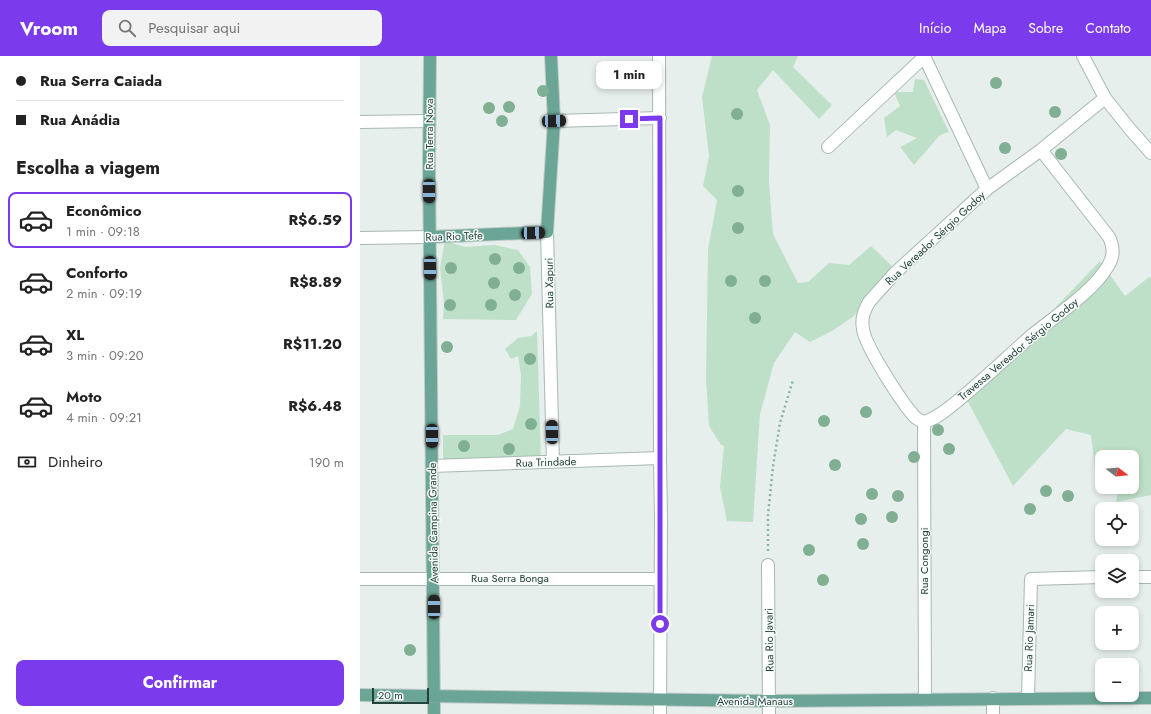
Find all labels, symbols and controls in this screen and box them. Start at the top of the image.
search box [102,10,382,46]
text: Vroom [20,15,78,42]
icon: search [116,17,138,39]
text: Pesquisar aqui [148,17,240,39]
text: Início [919,18,951,38]
text: Mapa [973,18,1006,38]
text: Sobre [1028,18,1063,38]
text: Contato [1085,18,1131,38]
callout: 1 min [596,61,662,89]
text: 1 min [613,65,645,84]
text: Rua Serra Caiada [40,70,162,92]
street label: Rua Terra Nova [421,99,437,169]
text: Rua Anádia [40,109,120,131]
route end [620,110,638,128]
car [542,115,566,127]
text: Escolha a viagem [16,155,160,181]
car [423,179,435,203]
street label: Rua Vereador Sérgio Godoy [881,187,989,289]
text: Econômico [66,200,141,222]
icon: car [18,202,54,238]
text: R$6.59 [288,209,342,231]
text: 1 min · 09:18 [66,222,140,241]
street label: Rua Rio Tefe [425,227,483,245]
car [521,227,545,239]
car [424,256,436,280]
street label: Rua Xapuri [541,257,557,308]
text: Conforto [66,262,128,284]
icon: car [18,264,54,300]
text: R$8.89 [290,271,342,293]
text: 2 min · 09:19 [66,284,142,303]
street label: Travessa Vereador Sérgio Godoy [955,294,1082,404]
text: XL [66,324,84,346]
icon: car [18,326,54,362]
text: R$11.20 [283,333,342,355]
text: 3 min · 09:20 [66,346,143,365]
text: Moto [66,386,102,408]
icon: car [18,388,54,424]
text: R$6.48 [288,395,342,417]
text: 4 min · 09:21 [66,408,142,427]
car [546,420,558,444]
car [426,424,438,448]
north arrow [1095,450,1139,494]
map controls [1095,450,1139,702]
icon: cash [16,451,38,473]
text: Dinheiro [48,451,103,473]
text: 190 m [309,453,344,472]
street label: Rua Trindade [515,453,577,471]
street label: Avenida Campina Grande [424,462,442,584]
button: locate [1095,502,1139,546]
street label: Rua Congongi [916,527,932,595]
button: layers [1095,554,1139,598]
street label: Rua Serra Bonga [471,570,549,586]
car [428,595,440,619]
street label: Rua Rio Jamari [1020,604,1038,672]
button: + [1095,606,1139,650]
street label: Rua Rio Javari [760,608,778,672]
route start [651,615,669,633]
button: − [1095,658,1139,702]
button: Confirmar [16,660,344,706]
scale bar [372,686,429,705]
text: 20 m [378,687,403,703]
street label: Avenida Manaus [717,693,794,709]

